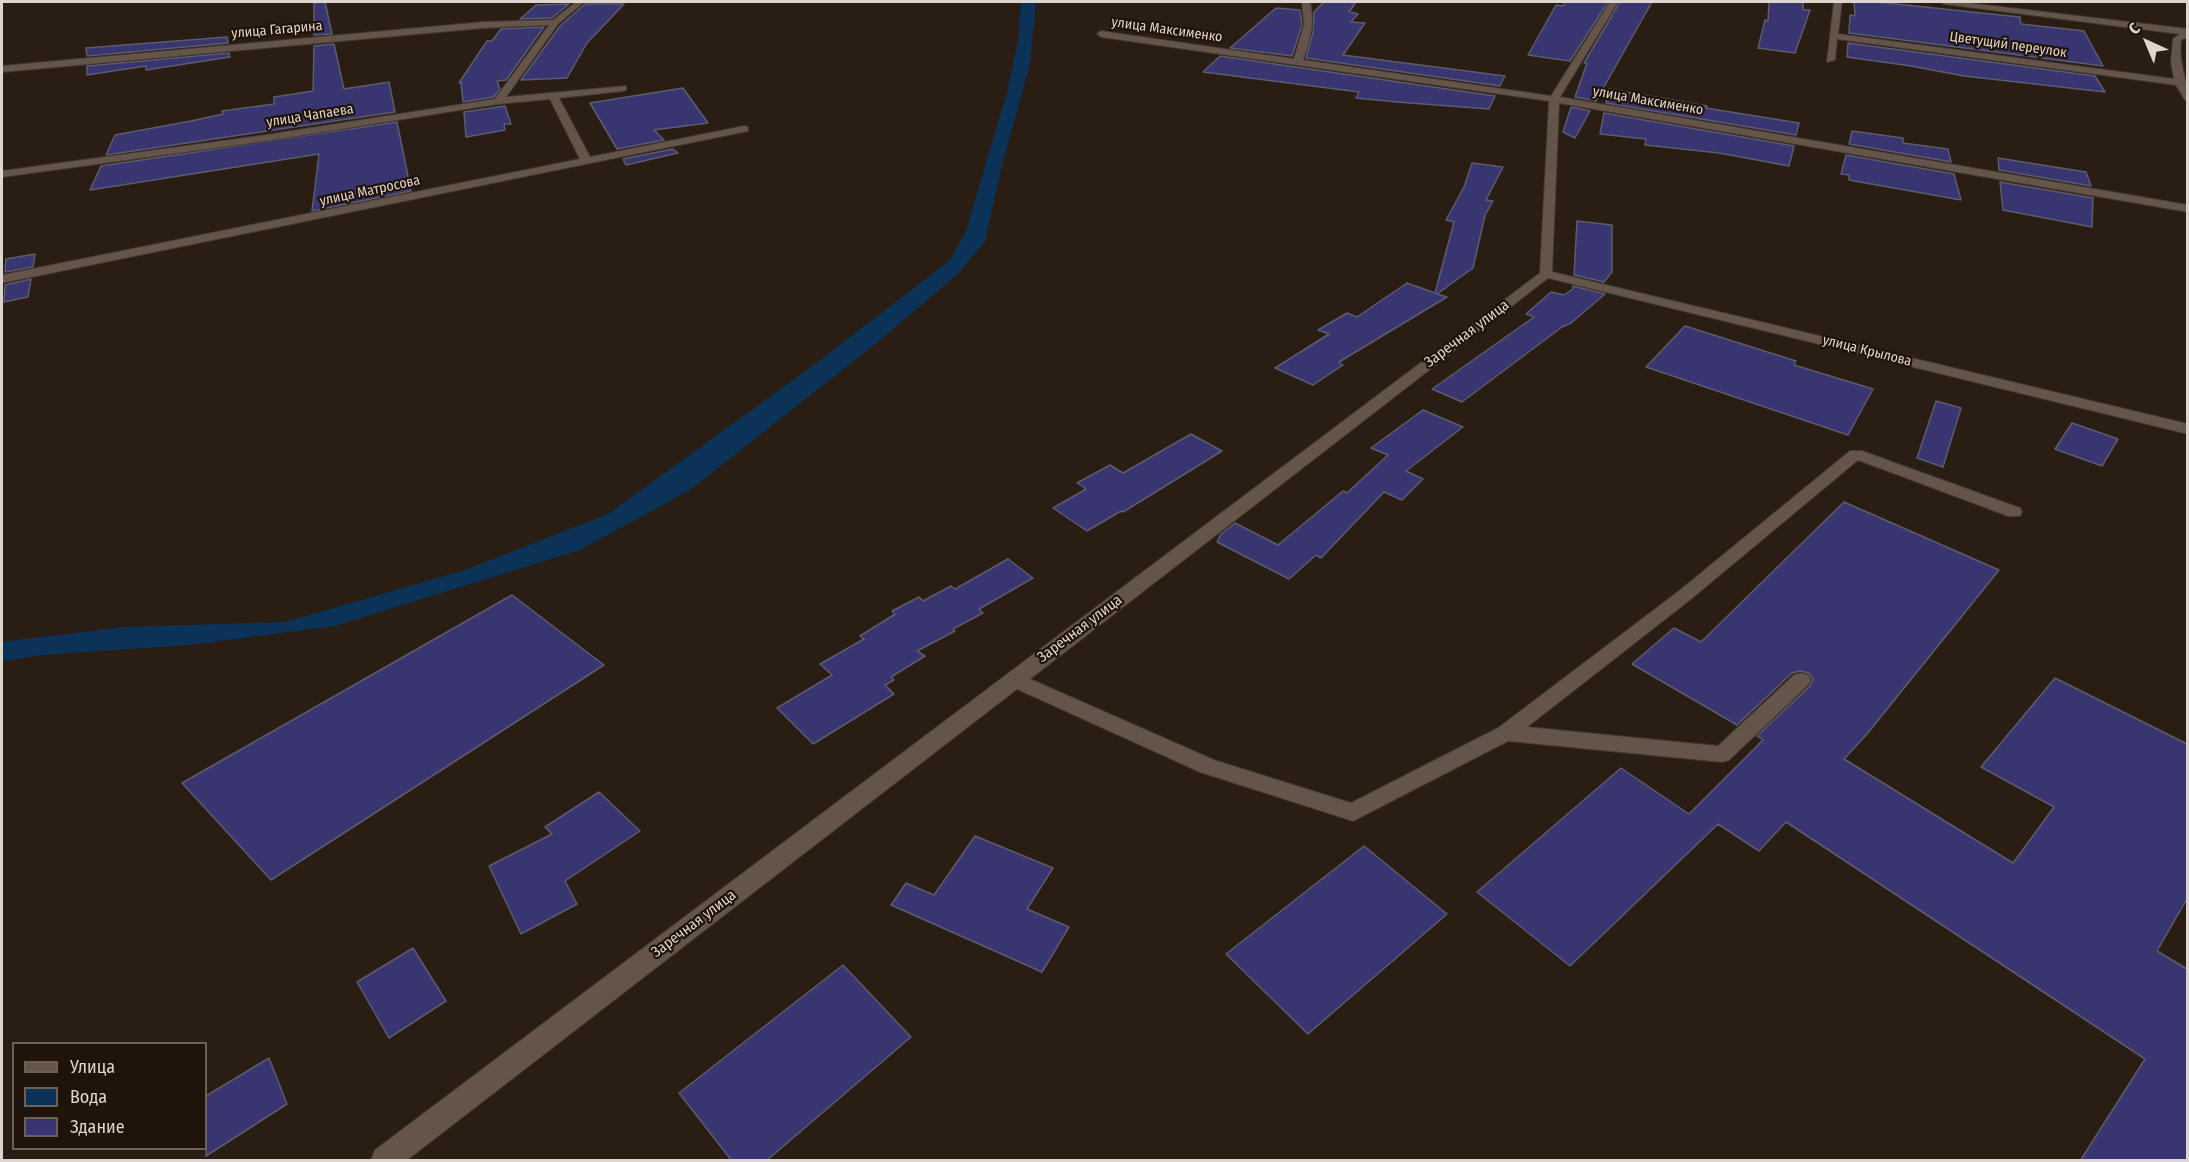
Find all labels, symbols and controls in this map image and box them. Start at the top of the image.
north arrow [2117,12,2177,72]
street label: улица Максименко [1110,14,1224,46]
street label: улица Гагарина [231,18,323,42]
text: С [2125,19,2144,38]
street label: Цветущий переулок [1948,28,2068,62]
street label: улица Максименко [1591,83,1705,119]
street label: улица Чапаева [265,101,355,131]
street label: улица Матросова [318,172,422,210]
street label: Заречная улица [1421,296,1513,372]
street label: улица Крылова [1821,332,1913,370]
street label: Заречная улица [1034,591,1126,667]
street label: Заречная улица [648,886,740,962]
legend [12,1042,207,1150]
text: Улица [70,1056,115,1078]
text: Вода [70,1086,107,1108]
text: Здание [70,1116,125,1138]

